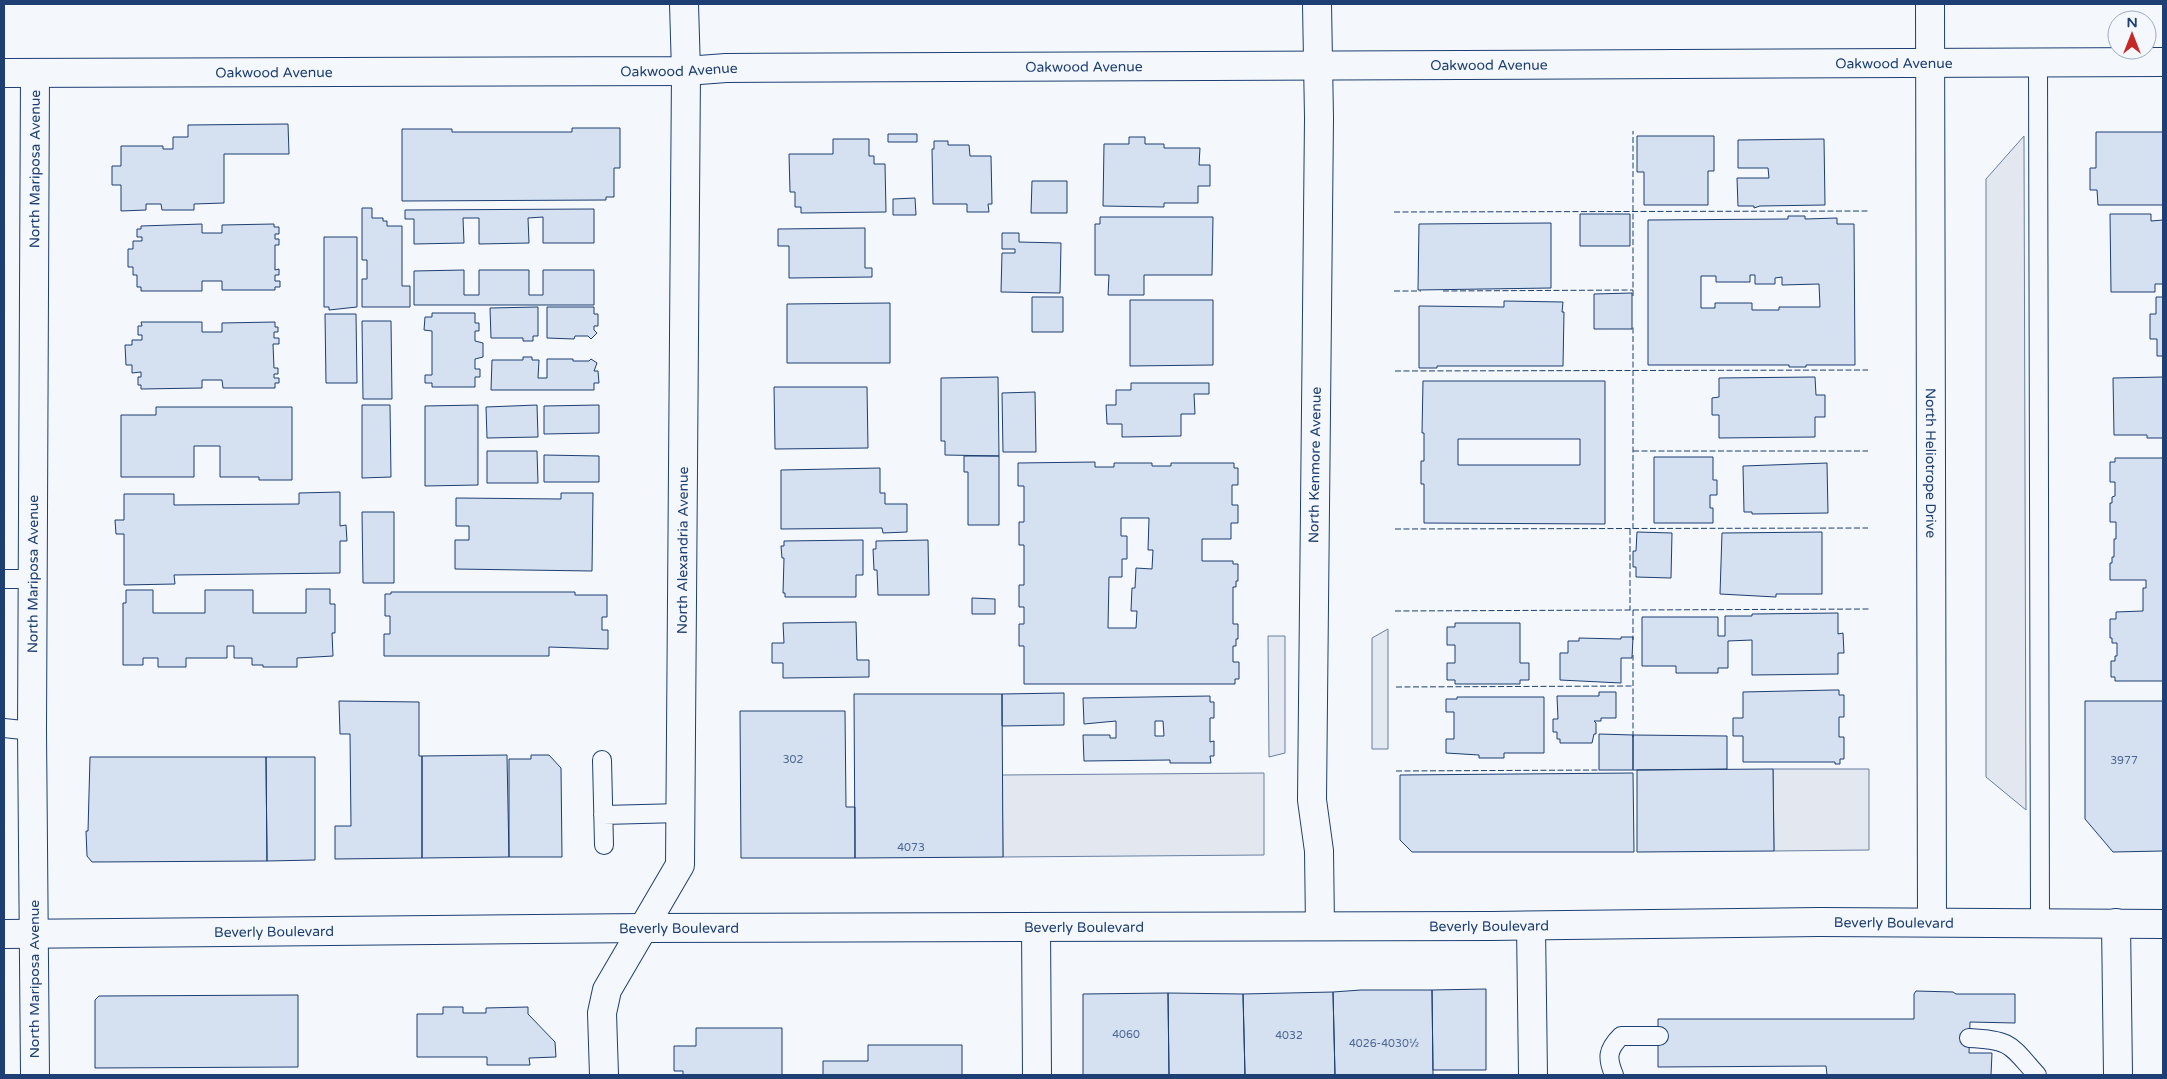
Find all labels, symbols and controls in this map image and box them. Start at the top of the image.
north arrow [2107,10,2157,60]
text: N [2126,14,2138,31]
street label: Oakwood Avenue [1835,54,1953,72]
street label: Oakwood Avenue [1430,56,1548,74]
street label: Oakwood Avenue [1025,58,1143,75]
street label: Oakwood Avenue [620,59,738,80]
street label: Oakwood Avenue [215,64,333,81]
street label: North Mariposa Avenue [26,90,43,248]
street label: North Kenmore Avenue [1305,387,1325,543]
street label: North Heliotrope Drive [1922,388,1940,538]
street label: North Alexandria Avenue [673,466,692,634]
street label: North Mariposa Avenue [24,495,42,653]
house number: 302 [783,753,803,766]
house number: 3977 [2110,754,2138,767]
house number: 4073 [897,841,925,854]
street label: North Mariposa Avenue [26,900,43,1058]
street label: Beverly Boulevard [1834,914,1954,931]
street label: Beverly Boulevard [1429,917,1549,935]
street label: Beverly Boulevard [1024,918,1144,936]
street label: Beverly Boulevard [619,919,739,937]
street label: Beverly Boulevard [214,922,334,941]
house number: 4060 [1112,1028,1140,1041]
house number: 4032 [1275,1029,1303,1042]
house number: 4026-4030½ [1349,1037,1419,1050]

